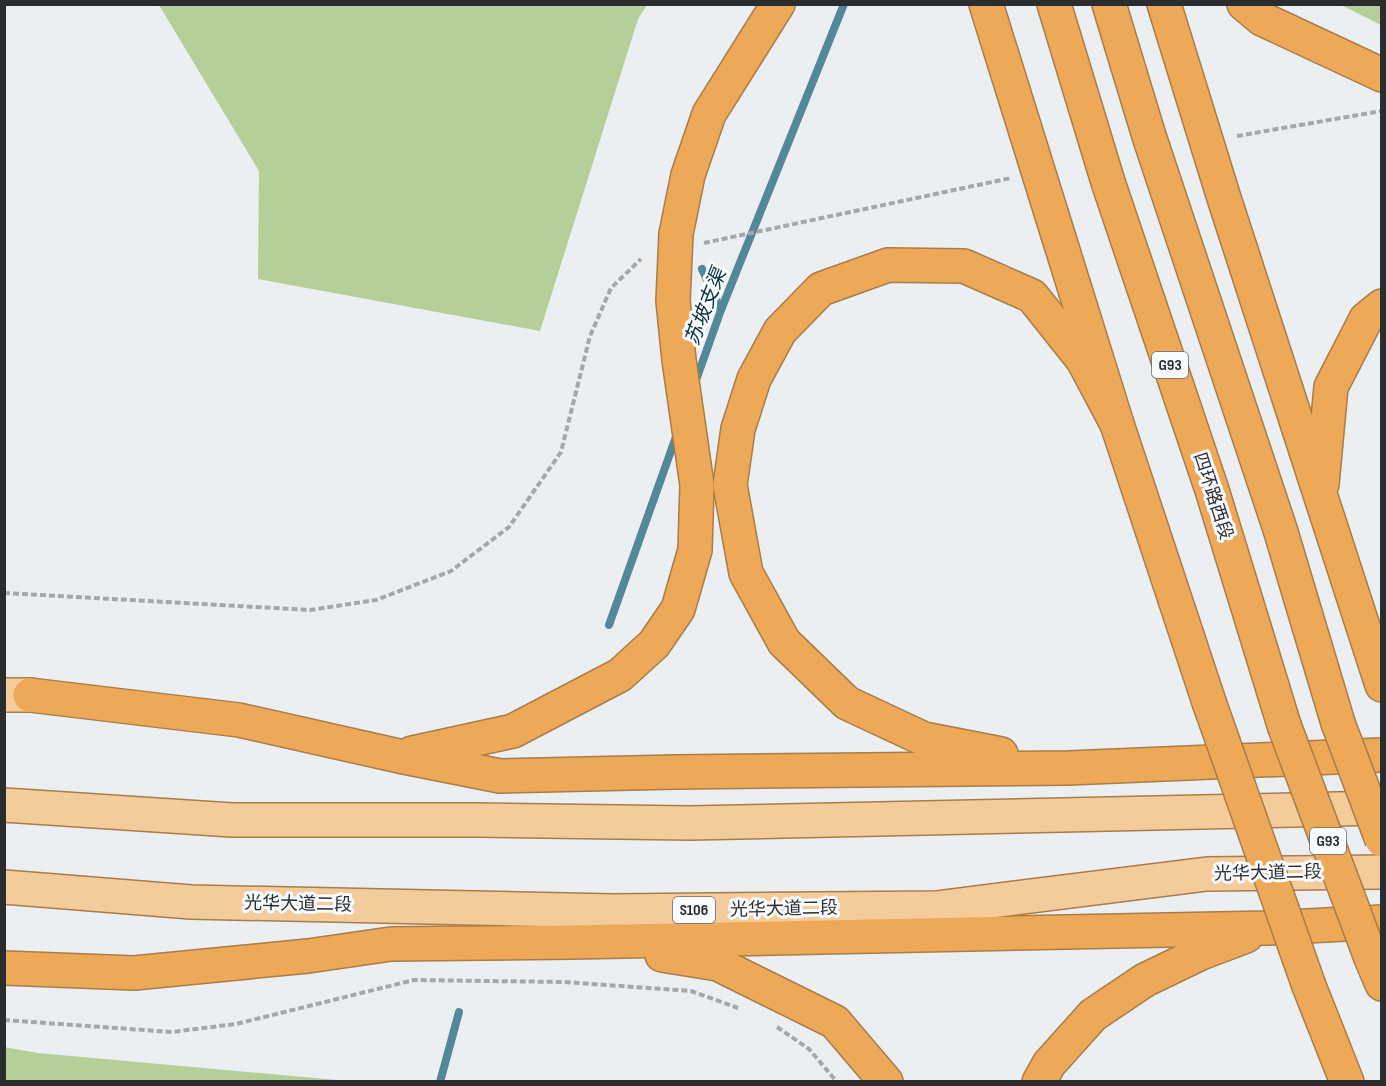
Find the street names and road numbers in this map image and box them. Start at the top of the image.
road number: G93 [1152,352,1188,378]
street label: 四环路西段 [1189,450,1237,542]
road number: G93 [1310,828,1346,854]
street label: 光华大道二段 [1214,862,1322,884]
street label: 光华大道二段 [244,893,352,915]
road number: S106 [673,897,715,923]
street label: 光华大道二段 [730,898,838,920]

